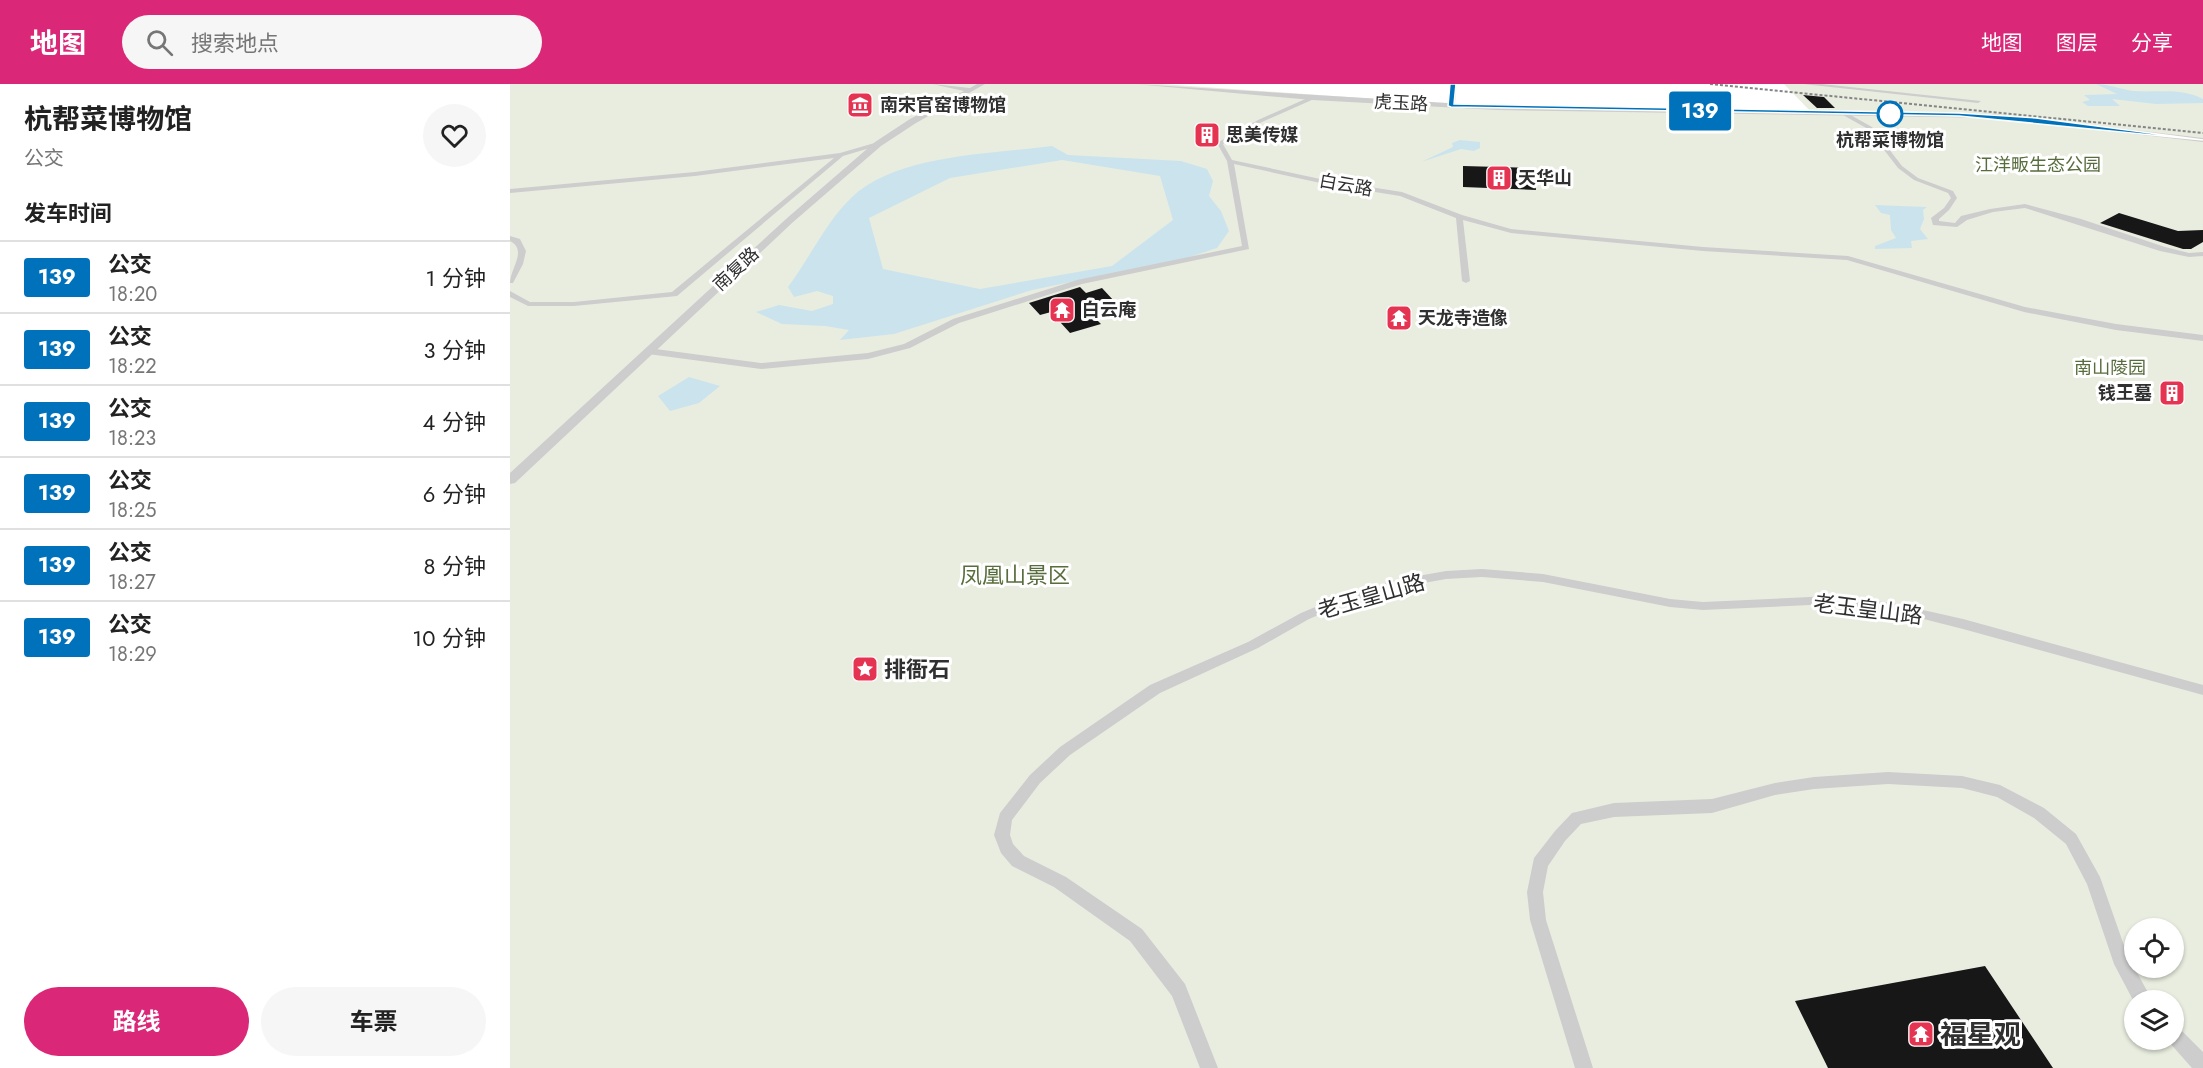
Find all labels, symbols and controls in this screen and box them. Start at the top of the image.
search box [122,15,542,69]
text: 地图 [30,23,86,64]
icon: search [143,26,176,59]
text: 搜索地点 [191,27,279,59]
text: 地图 [1981,28,2023,58]
text: 图层 [2056,28,2098,58]
text: 分享 [2131,28,2173,58]
street label: 虎玉路 [1373,89,1429,117]
museum icon: 南宋官窑博物馆 [845,90,875,120]
place label: 南宋官窑博物馆 [880,92,1006,118]
line badge: 139 [1666,92,1734,130]
text: 139 [1681,96,1719,126]
text: 杭帮菜博物馆 [24,99,192,140]
marker: 杭帮菜博物馆 [1877,101,1903,127]
button: heart [423,104,486,167]
building icon: 思美传媒 [1192,120,1222,150]
place label: 思美传媒 [1226,122,1298,148]
place label: 杭帮菜博物馆 [1836,127,1944,153]
text: 公交 [24,144,64,173]
park label: 江洋畈生态公园 [1975,152,2101,178]
building icon: 天华山 [1484,163,1514,193]
place label: 天华山 [1518,165,1572,191]
street label: 白云路 [1317,168,1375,202]
text: 发车时间 [24,197,112,229]
street label: 南复路 [707,241,765,297]
text: 公交 [108,248,152,280]
text: 139 [38,262,76,292]
text: 1 分钟 [425,262,486,294]
text: 18:20 [108,280,157,309]
temple icon: 白云庵 [1047,295,1077,325]
place label: 白云庵 [1082,297,1136,323]
temple icon: 天龙寺造像 [1384,303,1414,333]
place label: 天龙寺造像 [1418,305,1508,331]
text: 公交 [108,320,152,352]
text: 139 [38,334,76,364]
text: 3 分钟 [423,334,486,366]
text: 18:22 [108,352,157,381]
park label: 南山陵园 [2074,355,2146,381]
building icon: 钱王墓 [2157,378,2187,408]
place label: 钱王墓 [2098,380,2152,406]
text: 公交 [108,392,152,424]
text: 139 [38,406,76,436]
text: 4 分钟 [423,406,486,438]
text: 18:23 [108,424,156,453]
text: 公交 [108,464,152,496]
text: 139 [38,478,76,508]
text: 6 分钟 [423,478,486,510]
text: 18:25 [108,496,157,525]
text: 公交 [108,536,152,568]
text: 139 [38,550,76,580]
text: 8 分钟 [423,550,486,582]
park label: 凤凰山景区 [960,559,1070,591]
street label: 老玉皇山路 [1314,565,1428,627]
text: 18:27 [108,568,156,597]
street label: 老玉皇山路 [1811,586,1925,632]
text: 公交 [108,608,152,640]
text: 139 [38,622,76,652]
text: 10 分钟 [412,622,486,654]
text: 18:29 [108,640,157,669]
place label: 排衙石 [884,653,950,685]
place icon: 排衙石 [850,654,880,684]
map controls [2124,918,2184,1050]
button: locate [2124,918,2184,978]
button: 路线 [24,987,249,1056]
button: 车票 [261,987,486,1056]
button: layers [2124,990,2184,1050]
place label: 福星观 [1940,1015,2021,1054]
temple icon: 福星观 [1906,1019,1936,1049]

